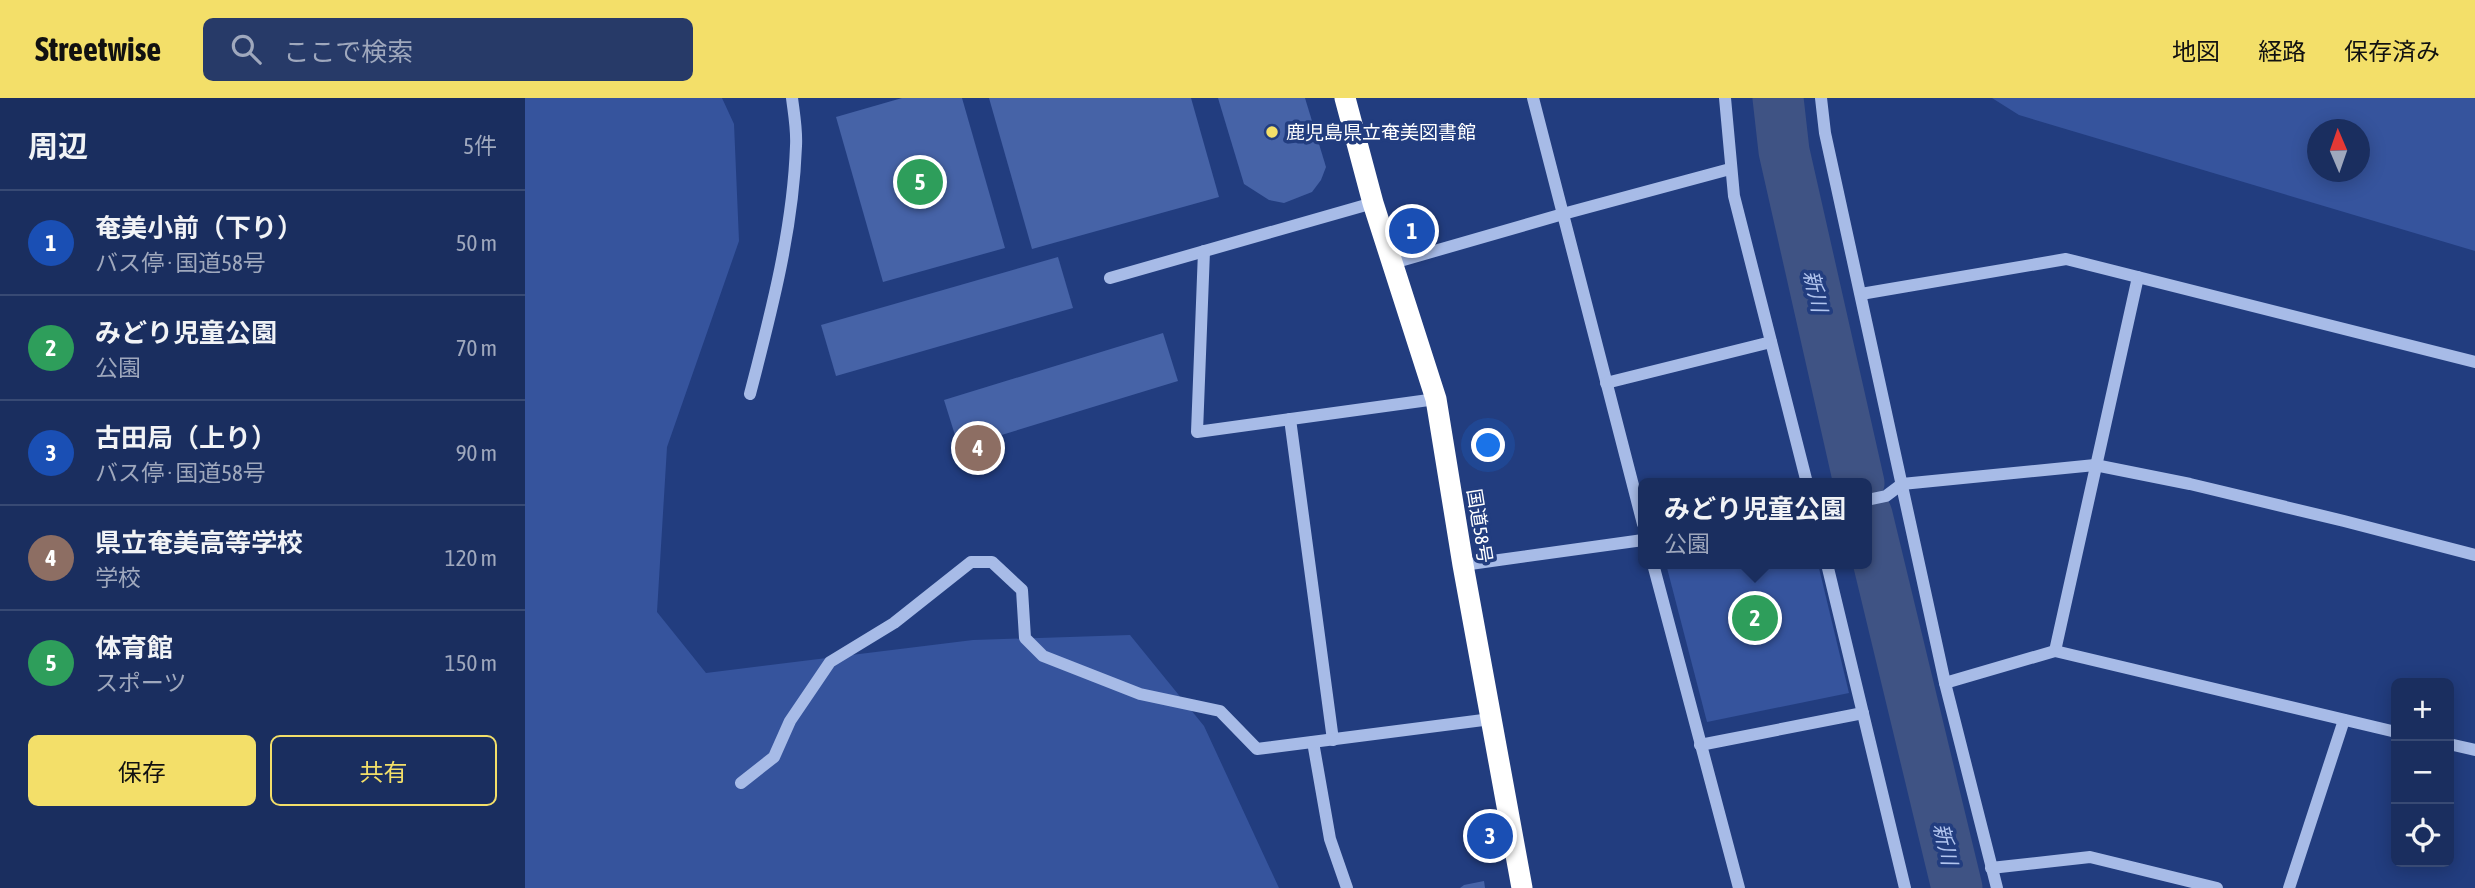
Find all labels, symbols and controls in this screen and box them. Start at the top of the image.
search box [203,18,693,81]
text: Streetwise [35,30,161,68]
icon: search [227,30,265,68]
text: ここで検索 [283,37,413,67]
text: 地図 [2172,38,2220,65]
text: 経路 [2258,38,2306,65]
text: 保存済み [2344,38,2440,65]
north arrow [2307,119,2370,182]
place label: 鹿児島県立奄美図書館 [1286,121,1476,143]
marker: 鹿児島県立奄美図書館 [1264,124,1280,140]
text: 周辺 [28,129,88,163]
text: 5件 [463,133,497,159]
pin: 5 [897,156,943,208]
pin: 1 [1389,205,1435,257]
text: 奄美小前（下り） [95,213,303,243]
text: 1 [46,230,56,256]
text: 50 m [456,230,497,256]
text: バス停 · 国道58号 [95,250,266,276]
water label: 新川 [1800,268,1833,316]
text: みどり児童公園 [95,318,277,348]
text: 2 [46,335,56,361]
text: 70 m [456,335,497,361]
text: 公園 [95,355,141,381]
pin: 4 [955,422,1001,474]
text: 古田局（上り） [95,423,277,453]
your location [1471,428,1505,462]
text: 3 [46,440,56,466]
text: 90 m [456,440,497,466]
text: バス停 · 国道58号 [95,460,266,486]
popup [1638,478,1872,569]
street label: 国道58号 [1463,487,1497,565]
text: みどり児童公園 [1664,494,1846,524]
text: 県立奄美高等学校 [95,528,303,558]
text: 公園 [1664,531,1710,557]
text: 4 [46,545,56,571]
text: 120 m [445,545,497,571]
text: 学校 [95,565,141,591]
pin: 2 [1732,592,1778,644]
text: 体育館 [95,633,173,663]
text: 5 [46,650,56,676]
text: 150 m [445,650,497,676]
text: スポーツ [95,670,187,696]
map controls [2391,678,2454,867]
button: + [2391,678,2454,741]
button: 保存 [28,735,256,806]
button: 共有 [270,735,497,806]
button: − [2391,741,2454,804]
button: locate [2391,804,2454,867]
pin: 3 [1467,810,1513,862]
water label: 新川 [1930,821,1963,869]

